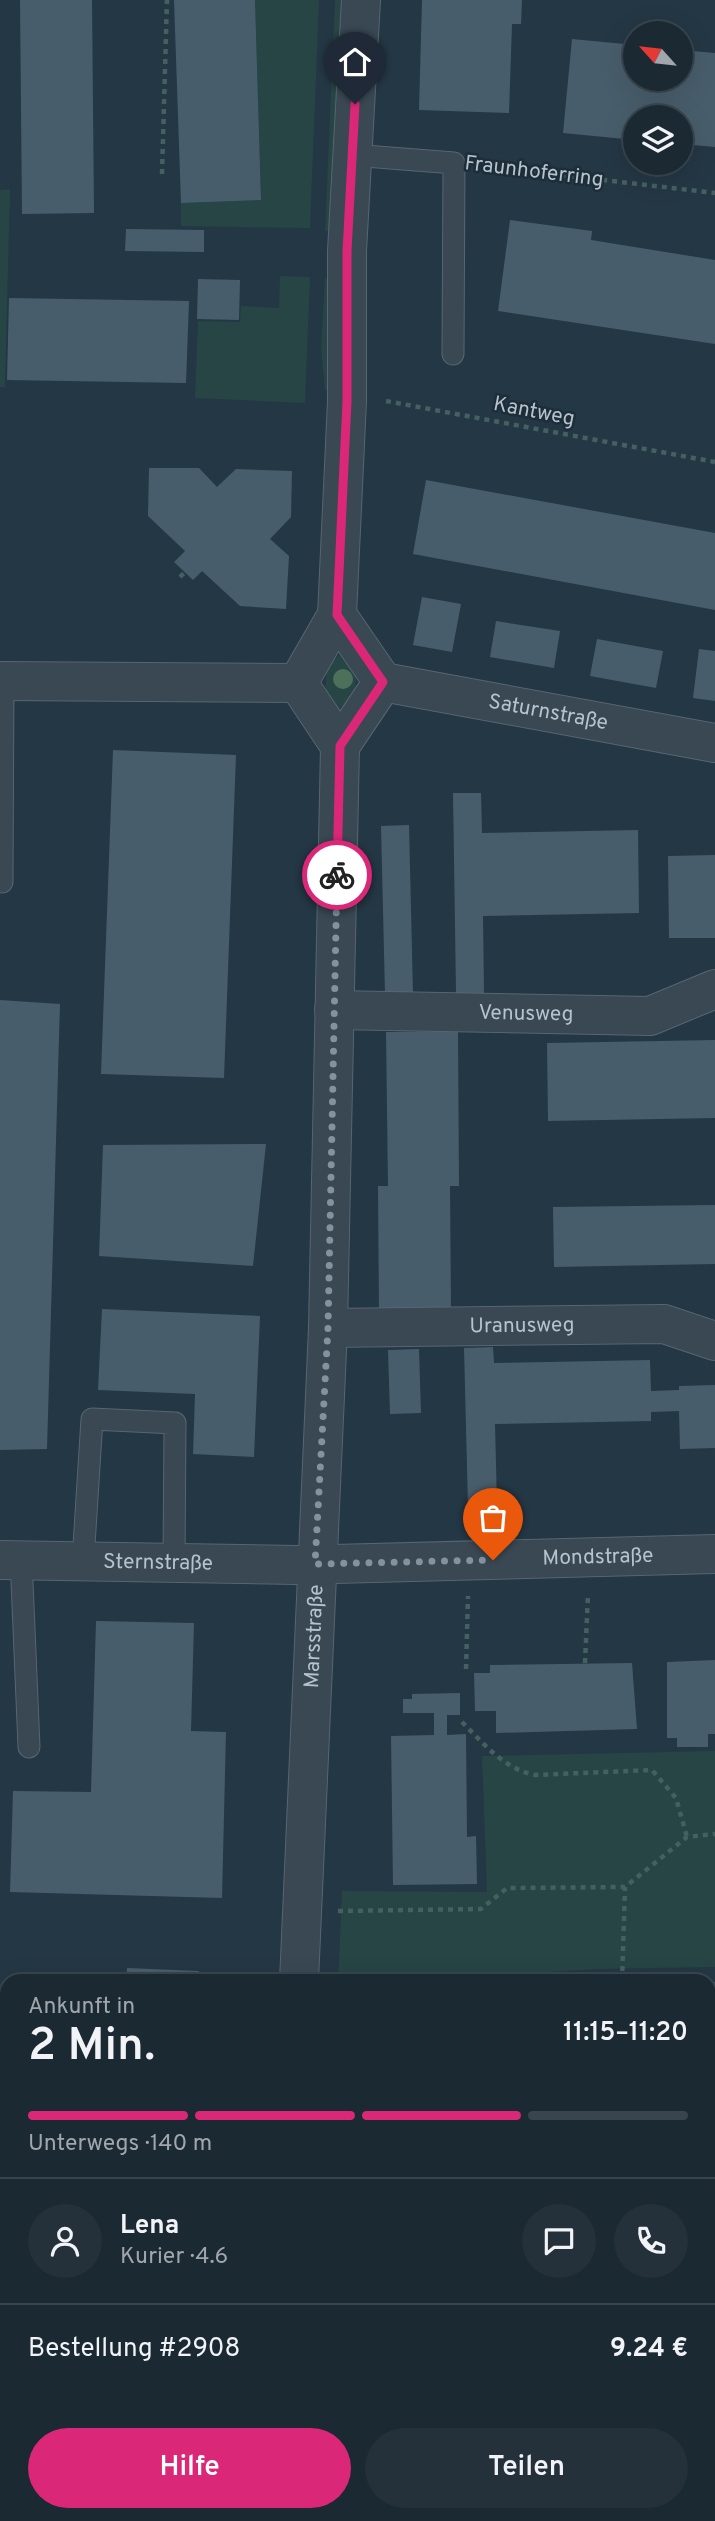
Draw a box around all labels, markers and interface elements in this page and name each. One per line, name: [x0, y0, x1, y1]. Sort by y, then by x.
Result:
north arrow: [623, 21, 693, 91]
map controls: [623, 21, 693, 175]
pin: [325, 32, 385, 104]
icon: home: [336, 43, 374, 81]
button: layers: [623, 105, 693, 175]
street label: Fraunhoferring: [463, 150, 605, 194]
street label: Kantweg: [491, 391, 577, 433]
street label: Saturnstraße: [486, 688, 610, 737]
courier: [302, 840, 372, 910]
icon: bike: [318, 856, 356, 894]
street label: Venusweg: [478, 999, 574, 1028]
street label: Uranusweg: [469, 1312, 575, 1340]
pin: [463, 1488, 523, 1560]
icon: bag: [474, 1499, 512, 1537]
street label: Mondstraße: [542, 1542, 654, 1572]
street label: Sternstraße: [103, 1548, 213, 1577]
street label: Marsstraße: [299, 1584, 330, 1689]
text: Ankunft in: [28, 1993, 135, 2022]
text: 11:15–11:20: [563, 2017, 688, 2050]
text: 2 Min.: [28, 2018, 155, 2077]
text: Unterwegs · 140 m: [28, 2130, 212, 2159]
button: person: [28, 2204, 102, 2278]
button: chat: [522, 2204, 596, 2278]
button: phone: [614, 2204, 688, 2278]
text: Lena: [120, 2210, 179, 2243]
text: Kurier · 4.6: [120, 2243, 228, 2272]
text: Bestellung #2908: [28, 2333, 240, 2366]
text: 9.24 €: [610, 2333, 688, 2366]
button: Hilfe: [28, 2428, 351, 2508]
button: Teilen: [365, 2428, 688, 2508]

